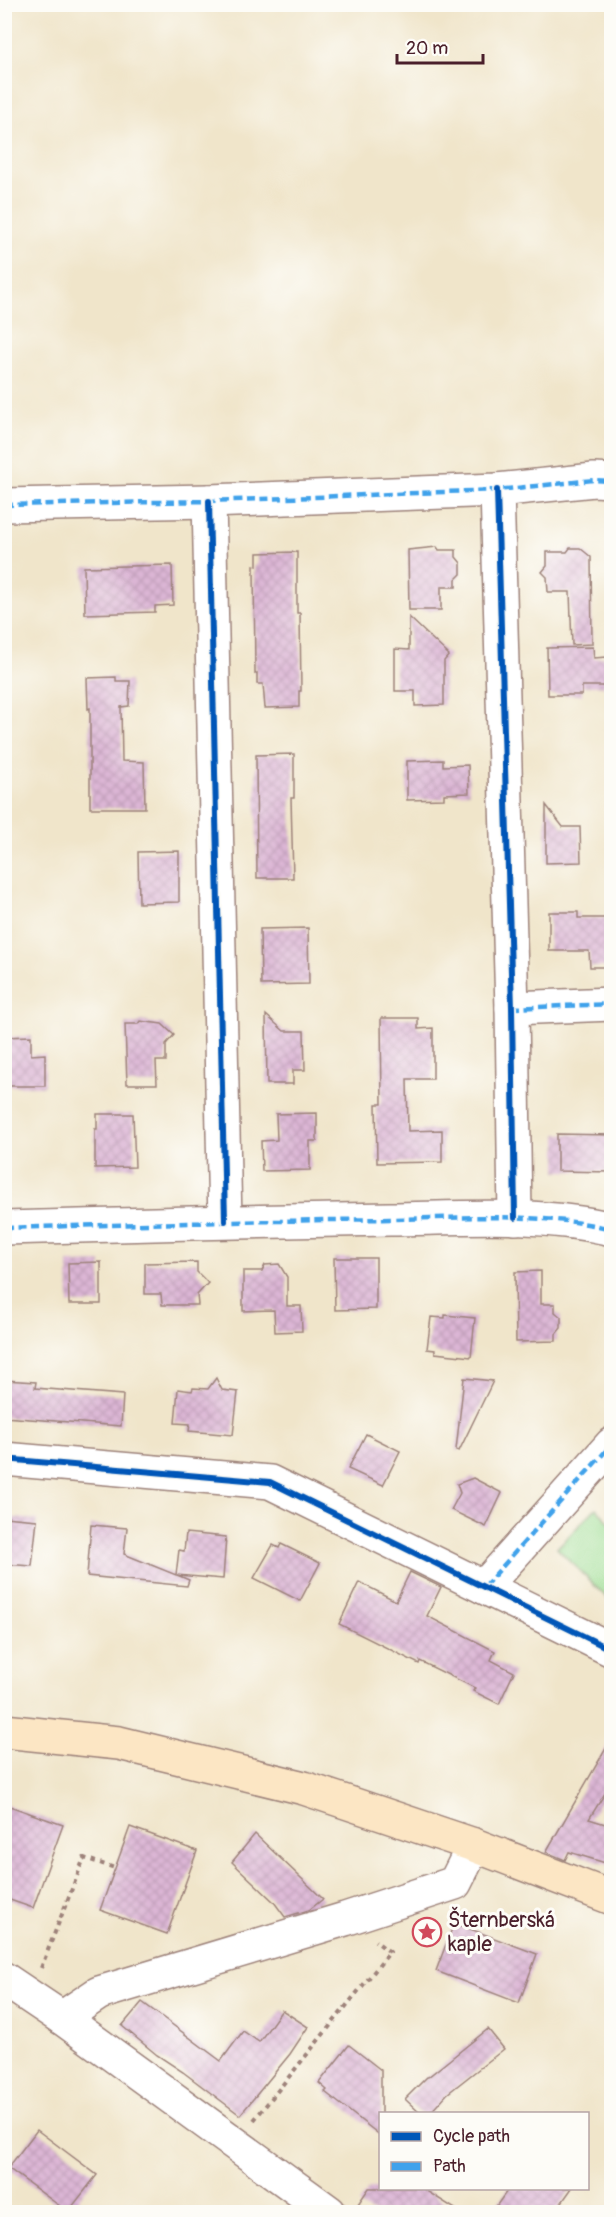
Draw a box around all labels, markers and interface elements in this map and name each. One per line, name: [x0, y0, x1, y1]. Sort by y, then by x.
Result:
scale bar: [397, 27, 482, 65]
text: 20 m: [406, 37, 448, 60]
place label: Šternberská kaple: [448, 1906, 555, 1958]
place icon: Šternberská kaple: [411, 1916, 443, 1948]
legend: [379, 2112, 589, 2190]
text: Cycle path: [433, 2125, 510, 2148]
text: Path: [433, 2155, 466, 2178]

